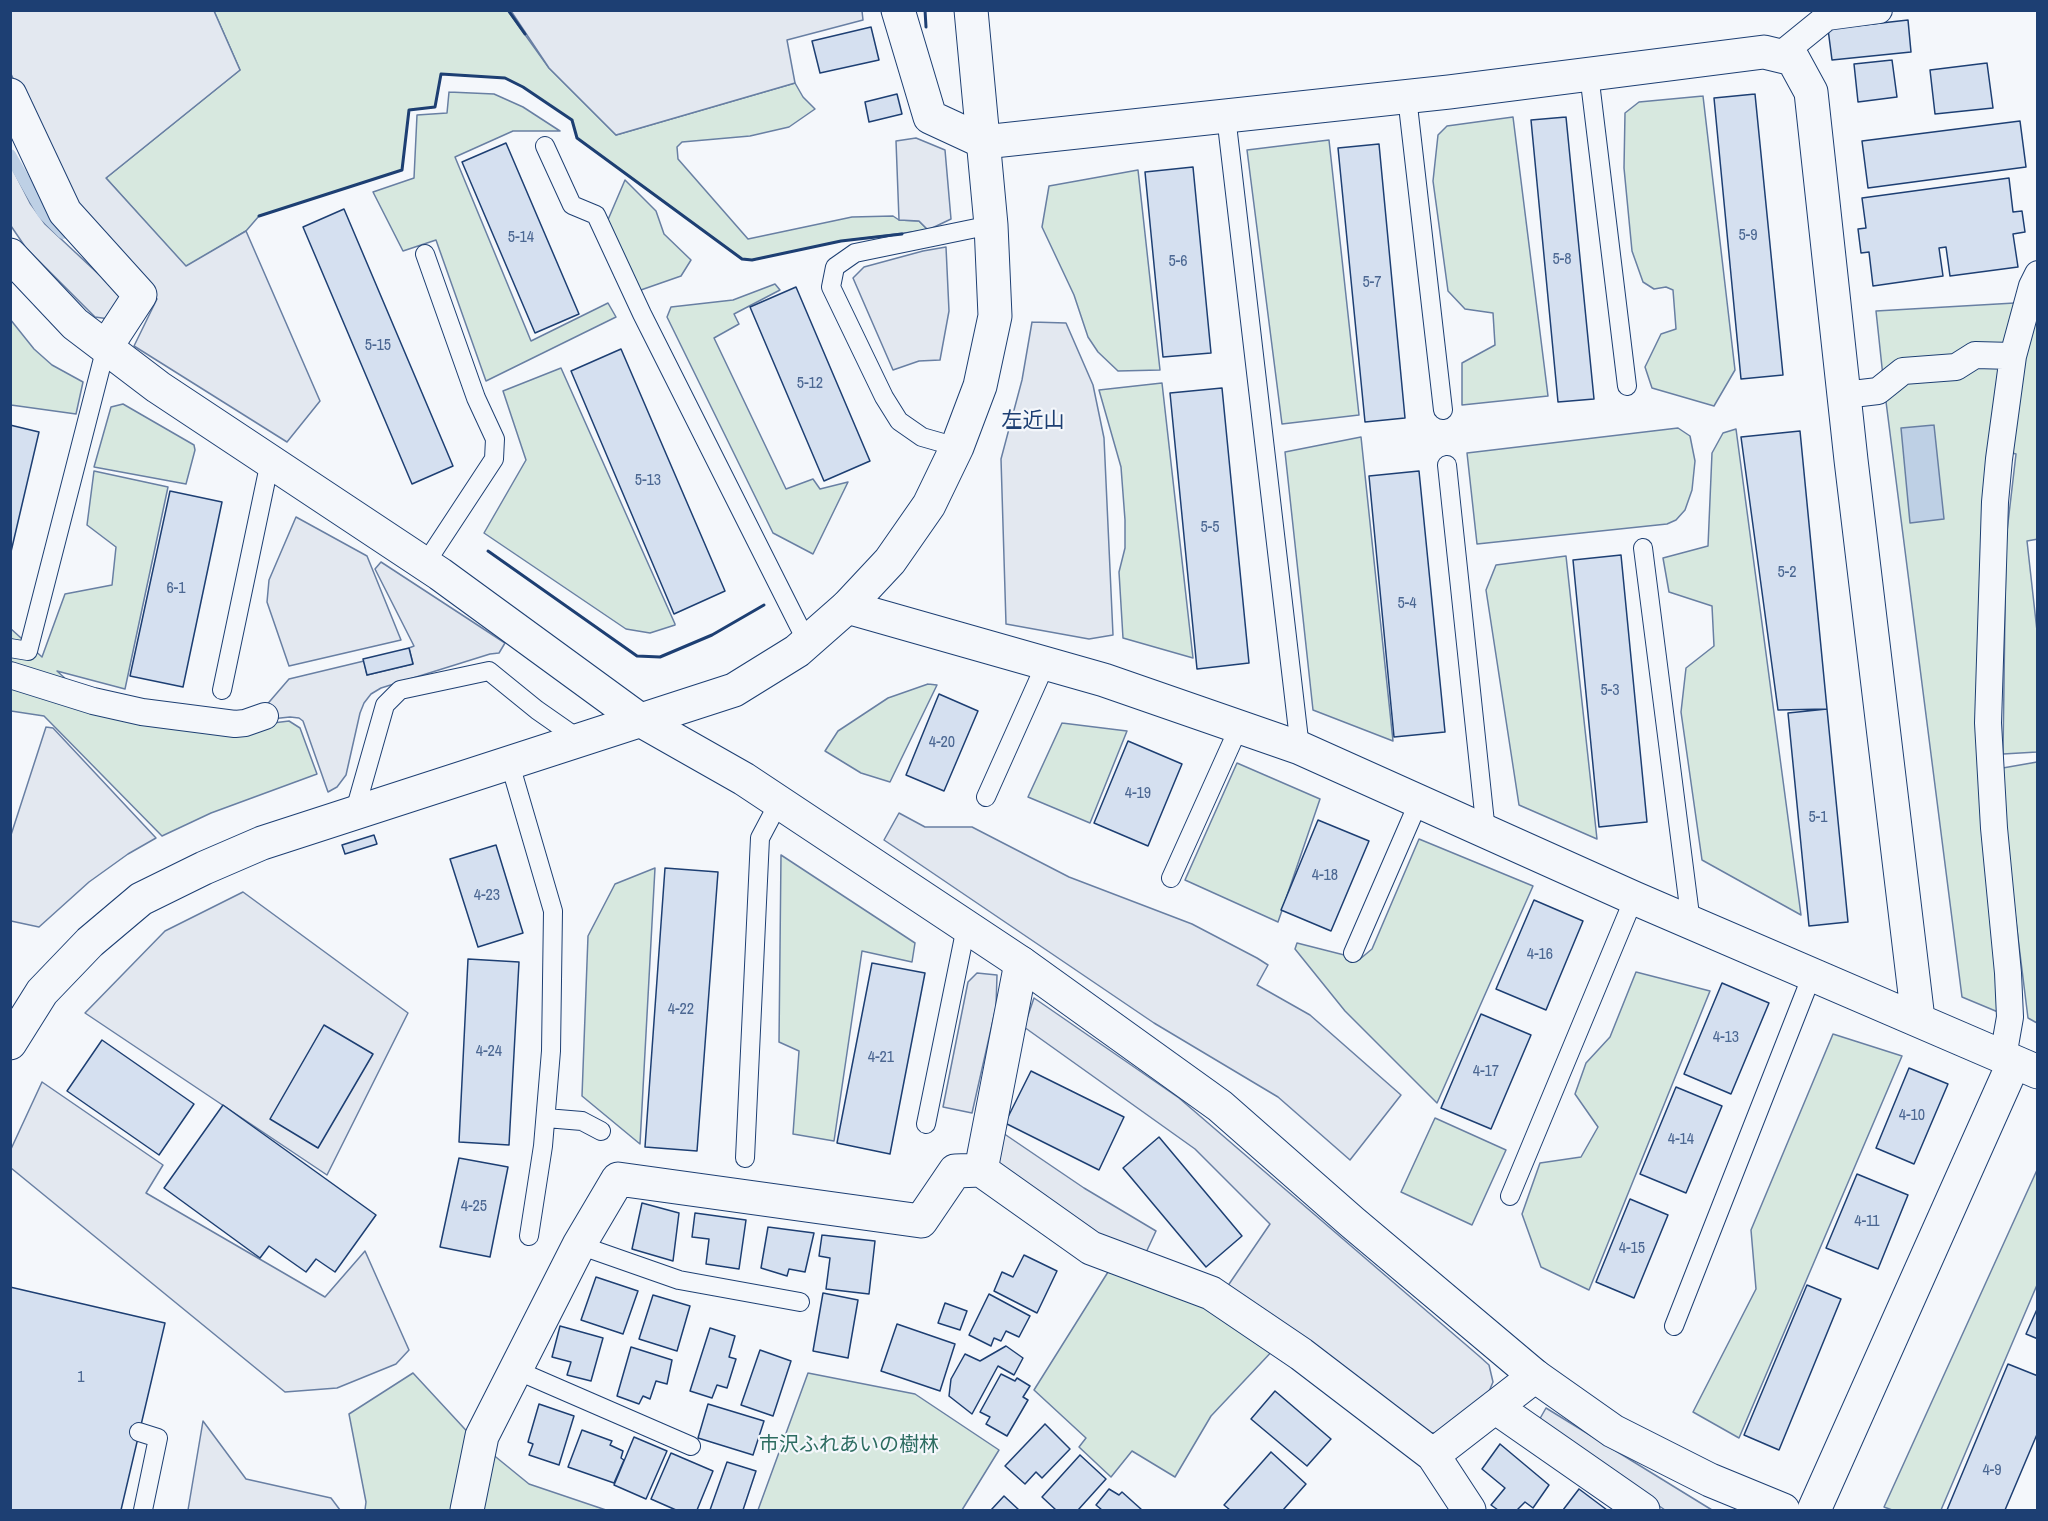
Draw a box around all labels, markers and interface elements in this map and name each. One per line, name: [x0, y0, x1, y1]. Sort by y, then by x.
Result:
house number: 5-9: [1739, 226, 1757, 246]
house number: 5-14: [508, 228, 534, 248]
house number: 5-8: [1553, 250, 1571, 270]
house number: 5-6: [1169, 252, 1187, 272]
house number: 5-7: [1363, 273, 1381, 293]
house number: 5-15: [365, 336, 391, 356]
house number: 5-12: [797, 374, 823, 394]
district label: 左近山: [1002, 408, 1064, 434]
house number: 5-13: [635, 471, 661, 491]
house number: 5-5: [1201, 518, 1219, 538]
house number: 5-2: [1778, 563, 1796, 583]
house number: 6-1: [167, 579, 185, 599]
house number: 5-4: [1398, 594, 1416, 614]
house number: 5-3: [1601, 681, 1619, 701]
house number: 4-20: [929, 733, 955, 753]
house number: 4-19: [1125, 784, 1151, 804]
house number: 5-1: [1809, 808, 1827, 828]
house number: 4-18: [1312, 866, 1338, 886]
house number: 4-23: [474, 886, 500, 906]
house number: 4-16: [1527, 945, 1553, 965]
house number: 4-22: [668, 1000, 694, 1020]
house number: 4-13: [1713, 1028, 1739, 1048]
house number: 4-24: [476, 1042, 502, 1062]
house number: 4-21: [868, 1048, 894, 1068]
house number: 4-17: [1473, 1062, 1499, 1082]
house number: 4-10: [1899, 1106, 1925, 1126]
house number: 4-14: [1668, 1130, 1694, 1150]
house number: 4-25: [461, 1197, 487, 1217]
house number: 4-11: [1854, 1212, 1880, 1232]
house number: 4-15: [1619, 1239, 1645, 1259]
house number: 1: [77, 1368, 85, 1388]
park label: 市沢ふれあいの樹林: [759, 1434, 939, 1458]
house number: 4-9: [1983, 1461, 2001, 1481]

